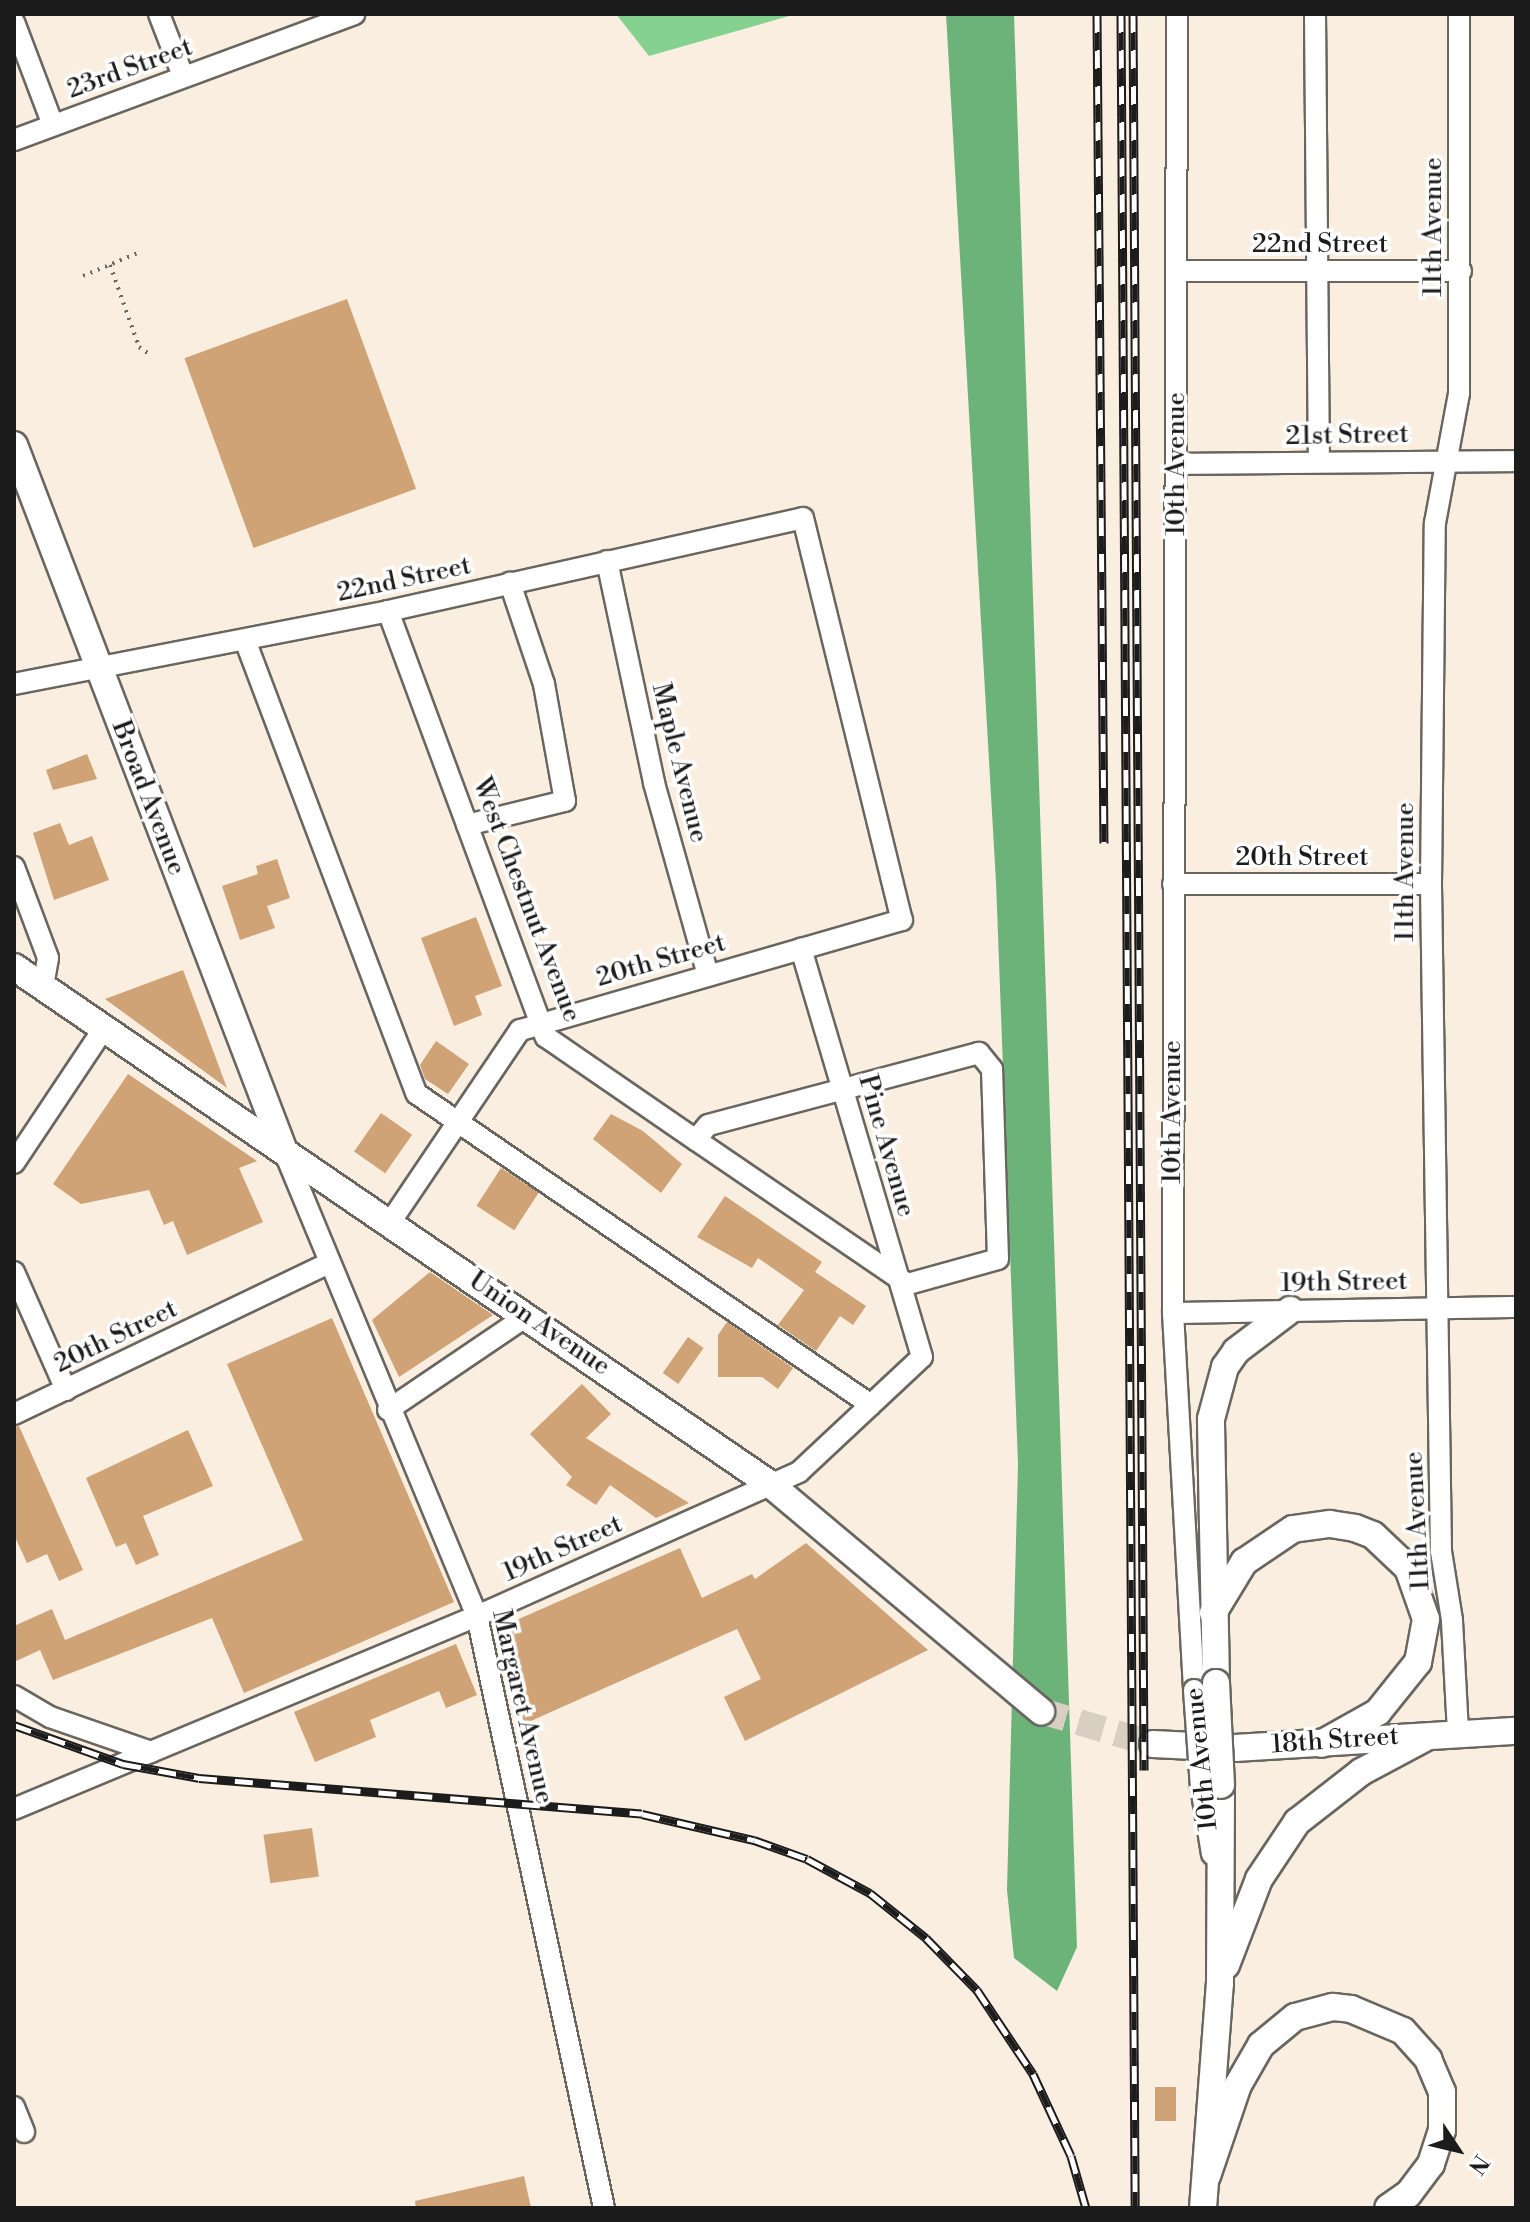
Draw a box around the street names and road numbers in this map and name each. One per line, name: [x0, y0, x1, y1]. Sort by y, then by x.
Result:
street label: 23rd Street: [63, 32, 197, 106]
street label: 11th Avenue: [1418, 157, 1450, 297]
street label: 22nd Street: [1252, 229, 1388, 261]
street label: 10th Avenue: [1161, 392, 1193, 536]
street label: 21st Street: [1285, 419, 1409, 453]
street label: 22nd Street: [334, 551, 474, 609]
street label: Maple Avenue: [644, 680, 714, 846]
street label: Broad Avenue: [104, 716, 192, 880]
street label: West Chestnut Avenue: [465, 773, 587, 1027]
street label: 11th Avenue: [1390, 802, 1422, 942]
street label: 20th Street: [1235, 842, 1369, 874]
street label: 20th Street: [593, 928, 729, 994]
street label: 10th Avenue: [1157, 1040, 1189, 1184]
street label: Pine Avenue: [851, 1072, 921, 1220]
street label: Union Avenue: [462, 1265, 616, 1383]
street label: 19th Street: [1280, 1266, 1408, 1300]
street label: 20th Street: [49, 1294, 183, 1380]
street label: 11th Avenue: [1399, 1451, 1437, 1591]
street label: 19th Street: [499, 1509, 627, 1589]
street label: Margaret Avenue: [485, 1607, 559, 1807]
street label: 10th Avenue: [1179, 1686, 1225, 1832]
street label: 18th Street: [1270, 1721, 1400, 1761]

